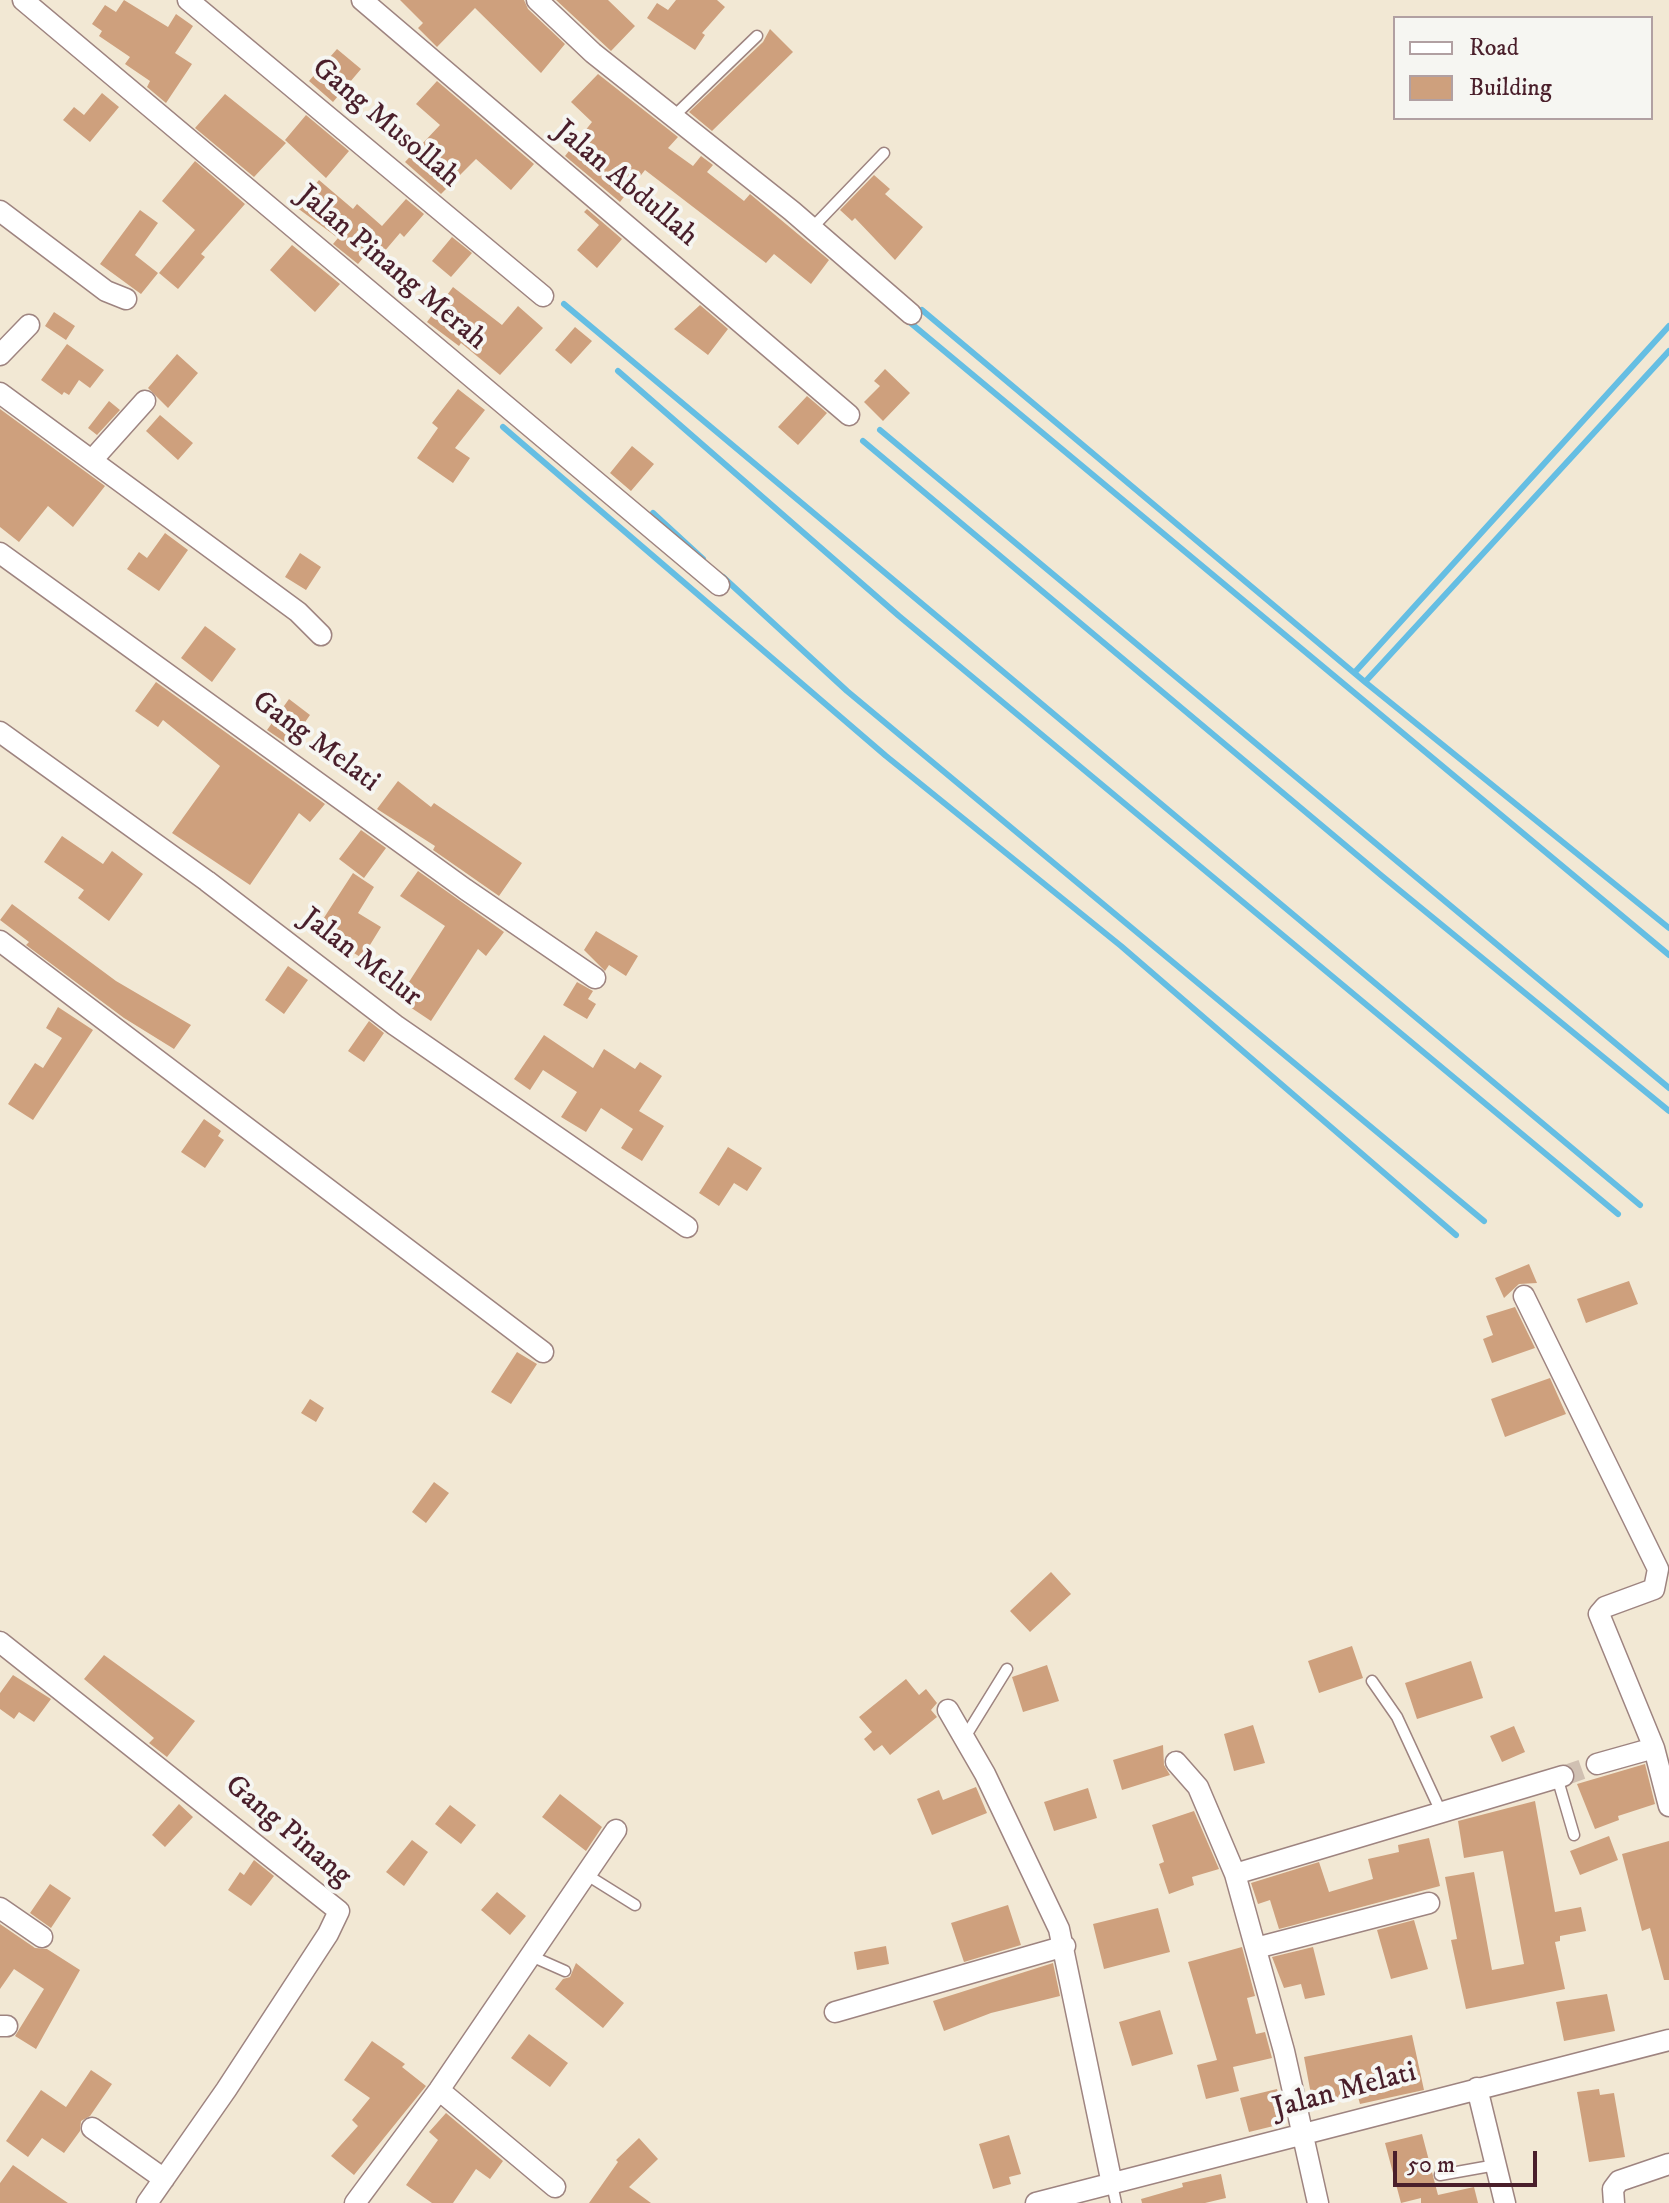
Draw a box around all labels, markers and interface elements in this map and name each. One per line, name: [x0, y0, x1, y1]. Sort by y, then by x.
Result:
legend: [1393, 16, 1653, 120]
text: Road: [1469, 33, 1519, 63]
street label: Gang Musollah: [303, 51, 467, 197]
text: Building: [1469, 73, 1552, 103]
street label: Jalan Abdullah: [546, 114, 704, 256]
street label: Jalan Pinang Merah: [289, 179, 493, 359]
street label: Gang Melati: [244, 685, 386, 801]
street label: Jalan Melur: [292, 902, 428, 1016]
street label: Gang Pinang: [216, 1769, 358, 1895]
street label: Jalan Melati: [1270, 2056, 1420, 2128]
scale bar: [1397, 2135, 1541, 2185]
text: 50 m: [1407, 2150, 1455, 2180]

